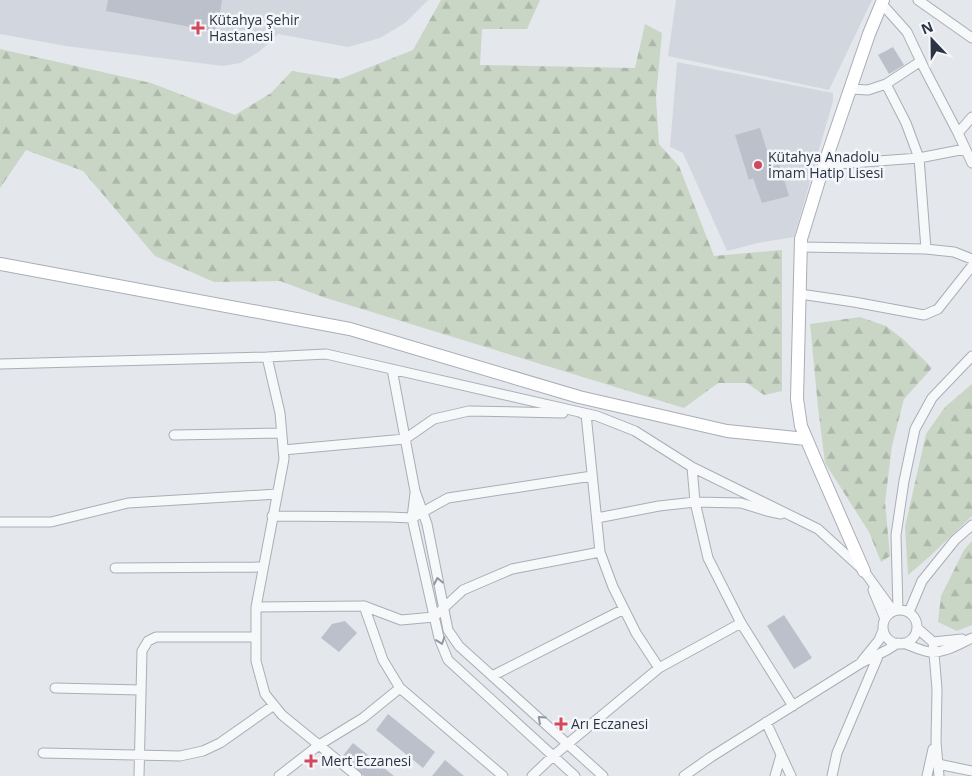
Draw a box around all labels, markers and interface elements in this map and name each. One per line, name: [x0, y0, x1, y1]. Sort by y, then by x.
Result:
place label: Kütahya Şehir Hastanesi: [209, 10, 300, 45]
north arrow: [907, 15, 957, 65]
text: N: [918, 17, 936, 38]
marker: Kütahya Şehir Hastanesi: [191, 21, 205, 35]
place label: Kütahya Anadolu İmam Hatip Lisesi: [768, 147, 884, 182]
marker: Kütahya Anadolu İmam Hatip Lisesi: [752, 159, 764, 171]
one-way arrow: [433, 576, 444, 585]
one-way arrow: [435, 636, 445, 645]
place label: Arı Eczanesi: [571, 714, 648, 733]
one-way arrow: [537, 716, 546, 725]
marker: Arı Eczanesi: [555, 718, 567, 730]
place label: Mert Eczanesi: [321, 751, 411, 770]
marker: Mert Eczanesi: [305, 755, 317, 767]

